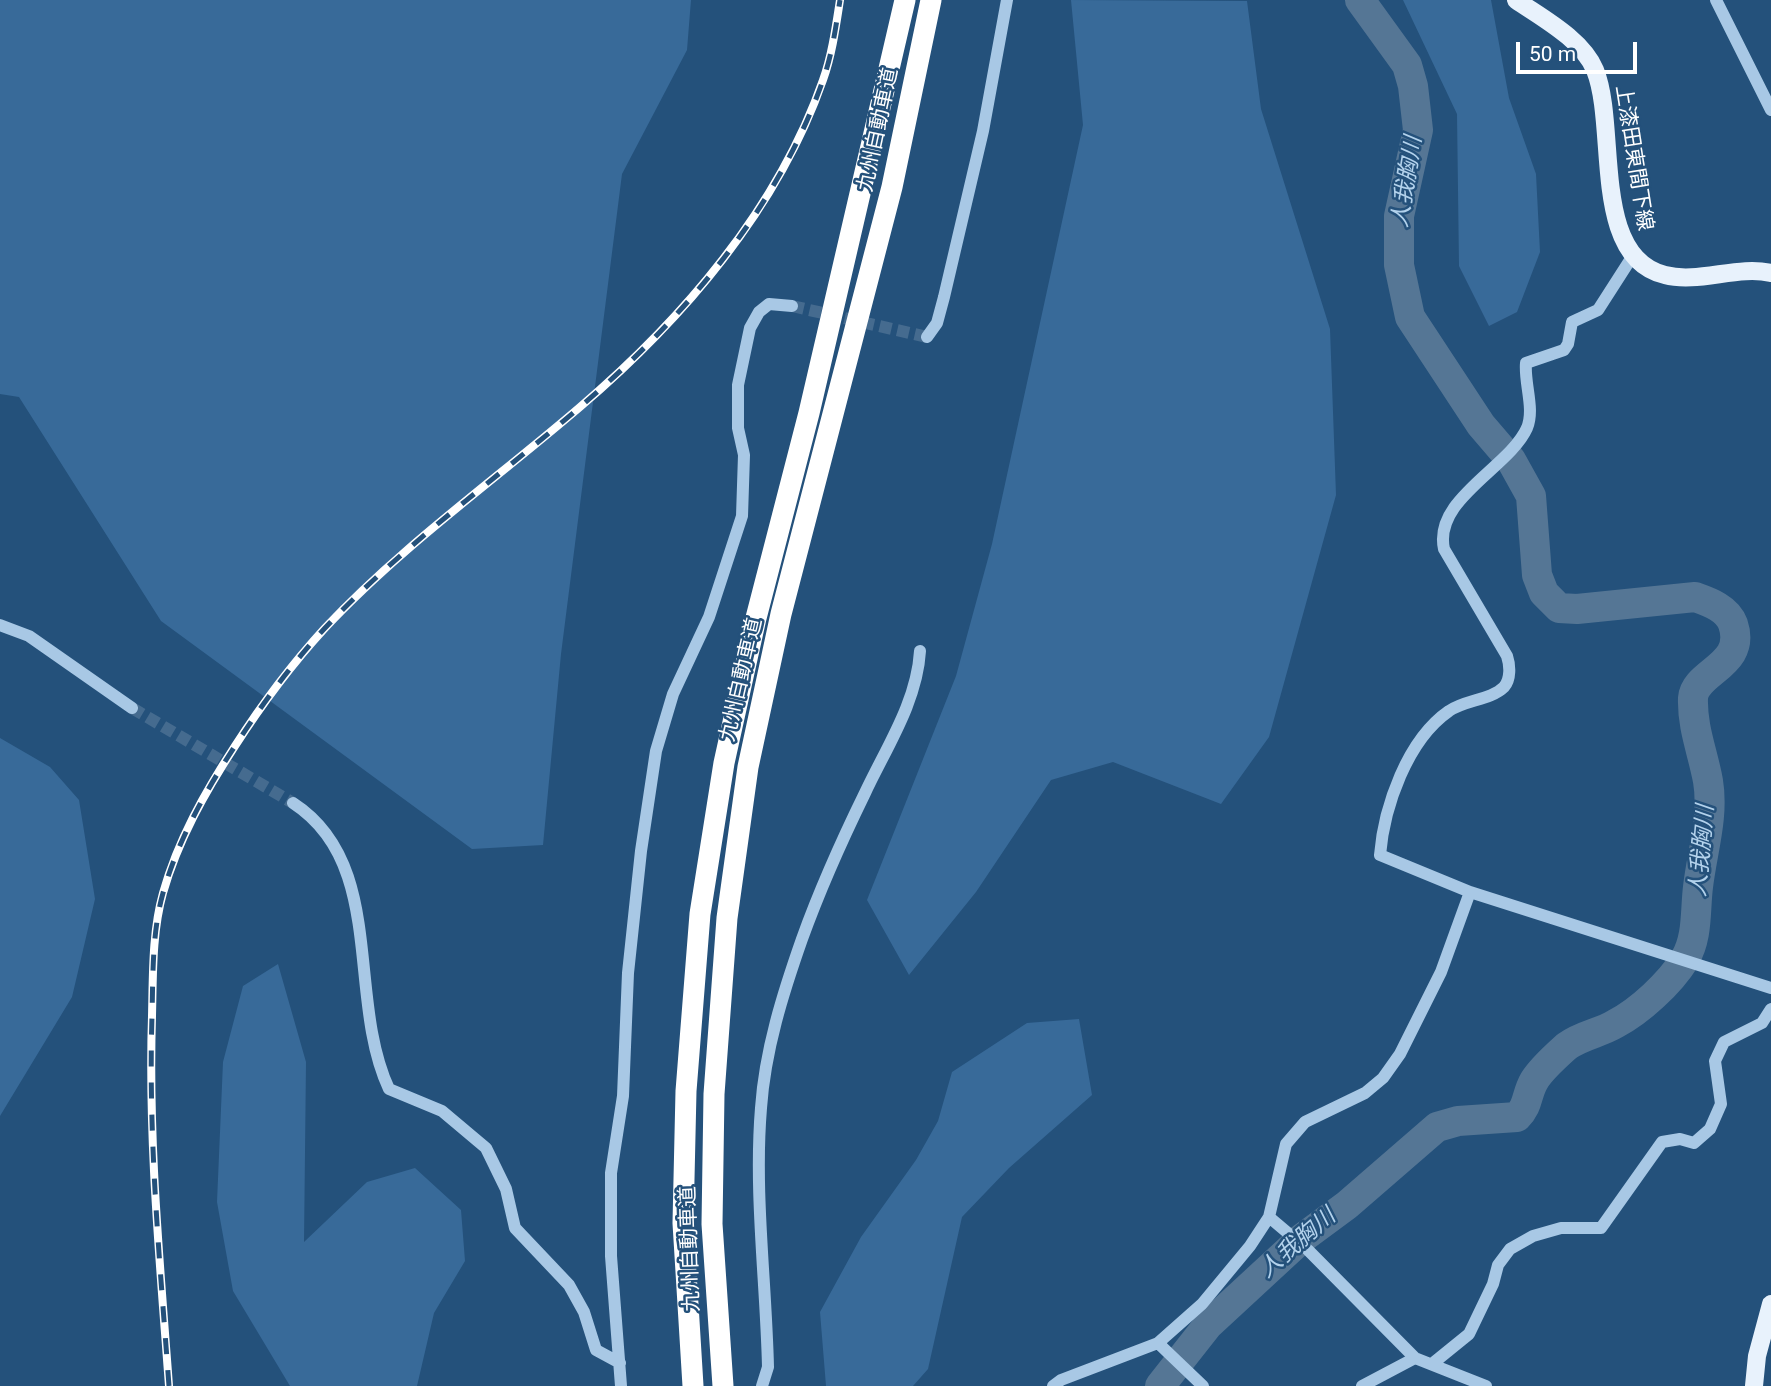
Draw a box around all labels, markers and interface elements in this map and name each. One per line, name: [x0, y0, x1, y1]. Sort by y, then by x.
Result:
scale bar: [1519, 28, 1640, 72]
text: 50 m: [1529, 42, 1576, 66]
street label: 九州自動車道: [854, 66, 904, 194]
street label: 上漆田東間下線: [1609, 83, 1657, 233]
water label: 人我胸川: [1387, 134, 1429, 230]
street label: 九州自動車道: [716, 616, 768, 744]
water label: 人我胸川: [1685, 804, 1721, 898]
street label: 九州自動車道: [676, 1186, 706, 1312]
water label: 人我胸川: [1254, 1203, 1342, 1285]

